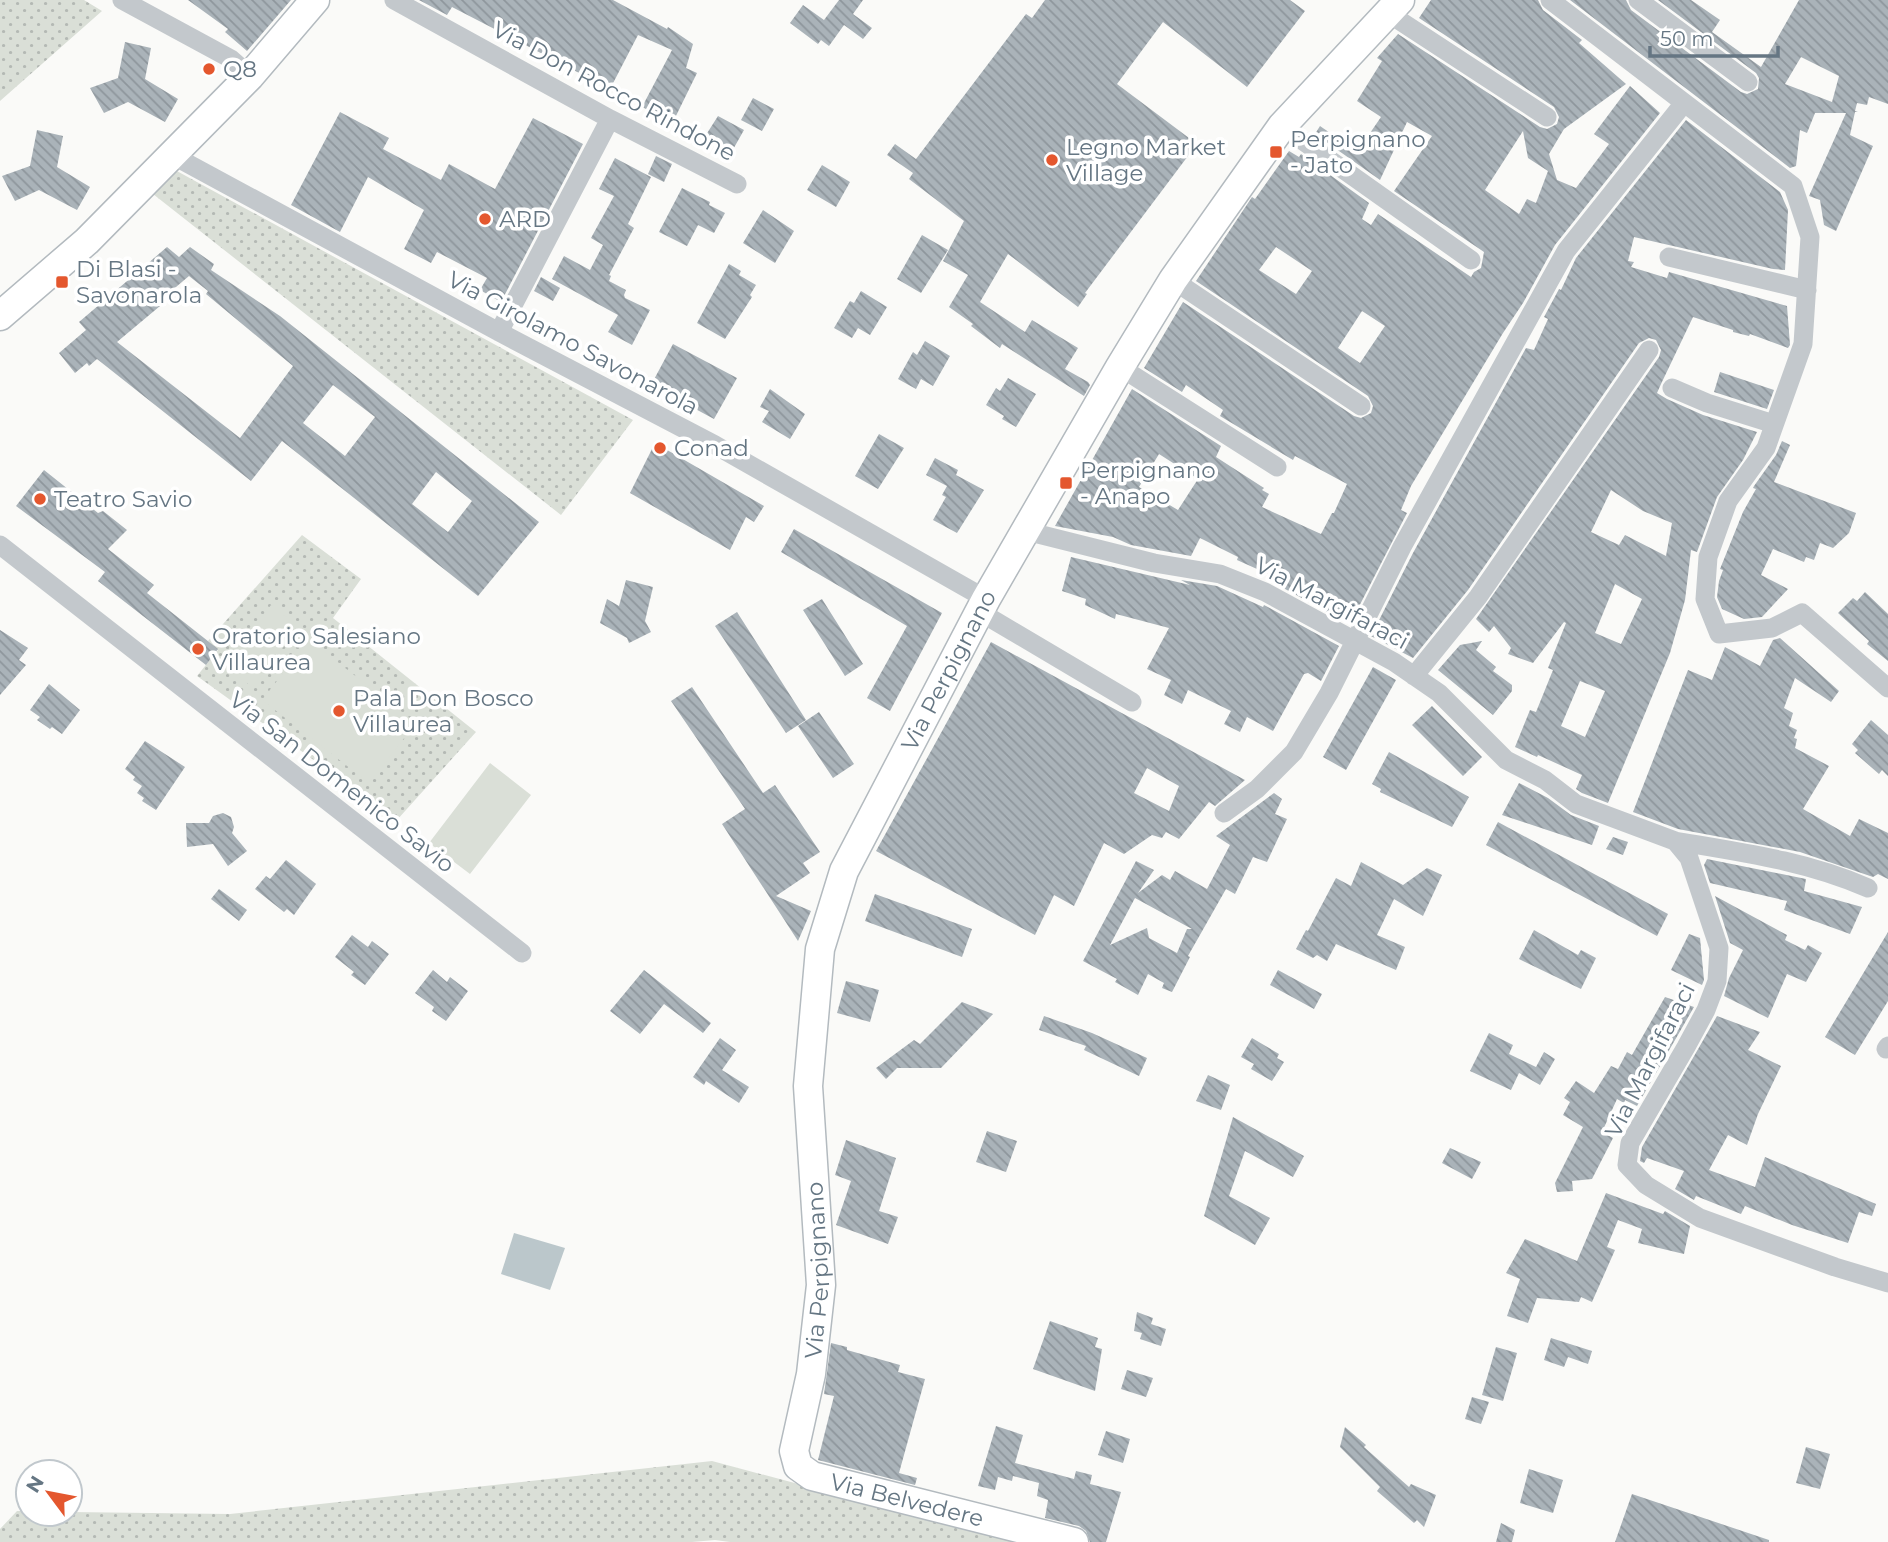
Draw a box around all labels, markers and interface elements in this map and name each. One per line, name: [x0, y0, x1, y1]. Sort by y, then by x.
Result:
scale bar: [1650, 14, 1778, 58]
street label: Via Don Rocco Rindone: [488, 15, 740, 167]
text: 50 m: [1660, 26, 1714, 51]
place label: Q8: [223, 55, 257, 83]
marker: Q8: [201, 61, 217, 77]
place label: Perpignano - Jato: [1290, 125, 1426, 179]
place label: Legno Market Village: [1066, 133, 1226, 187]
marker: Perpignano - Jato: [1268, 144, 1284, 160]
marker: Legno Market Village: [1044, 152, 1060, 168]
place label: ARD: [499, 205, 551, 233]
marker: ARD: [477, 211, 493, 227]
place label: Di Blasi - Savonarola: [76, 255, 202, 309]
street label: Via Girolamo Savonarola: [443, 265, 703, 421]
marker: Di Blasi - Savonarola: [54, 274, 70, 290]
place label: Conad: [674, 434, 749, 462]
marker: Conad: [652, 440, 668, 456]
place label: Perpignano - Anapo: [1080, 456, 1216, 510]
marker: Perpignano - Anapo: [1058, 475, 1074, 491]
place label: Teatro Savio: [54, 485, 192, 513]
marker: Teatro Savio: [32, 491, 48, 507]
street label: Via Margifaraci: [1250, 551, 1414, 655]
street label: Via Perpignano: [895, 585, 1002, 756]
place label: Oratorio Salesiano Villaurea: [212, 622, 421, 676]
marker: Oratorio Salesiano Villaurea: [190, 641, 206, 657]
place label: Pala Don Bosco Villaurea: [353, 684, 534, 738]
street label: Via San Domenico Savio: [224, 685, 460, 879]
marker: Pala Don Bosco Villaurea: [331, 703, 347, 719]
street label: Via Margifaraci: [1599, 978, 1701, 1142]
street label: Via Perpignano: [799, 1181, 835, 1360]
north arrow: [14, 1458, 84, 1528]
street label: Via Belvedere: [827, 1467, 987, 1533]
text: N: [21, 1472, 49, 1497]

